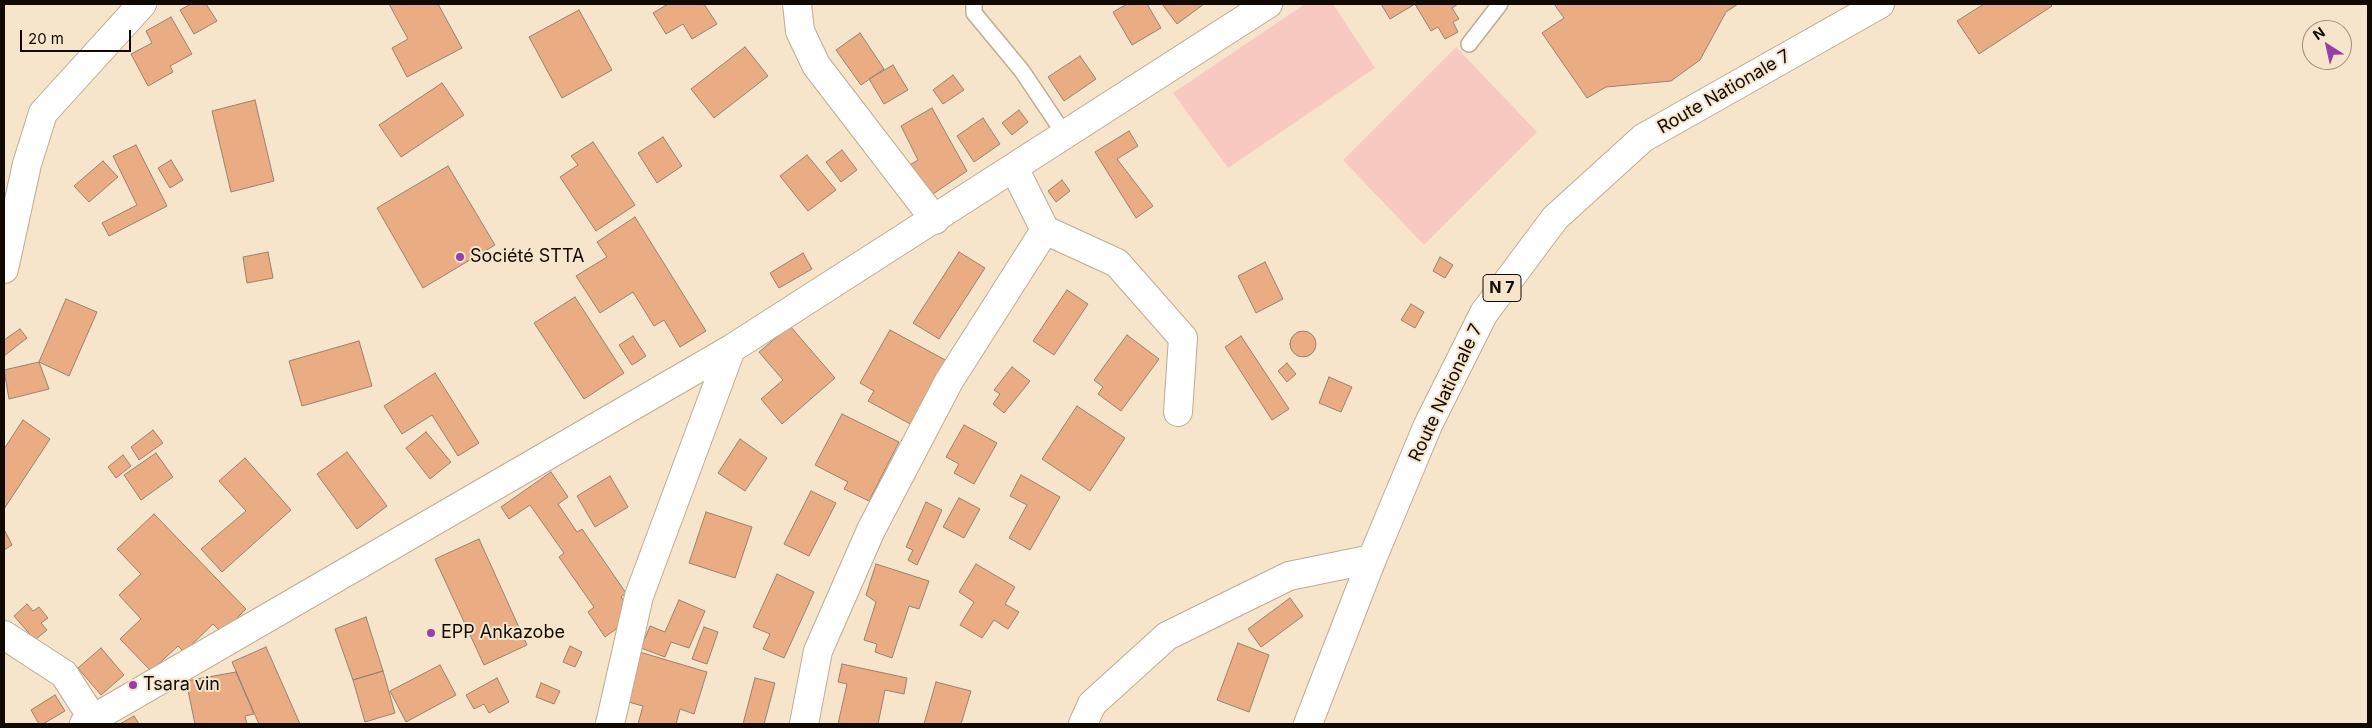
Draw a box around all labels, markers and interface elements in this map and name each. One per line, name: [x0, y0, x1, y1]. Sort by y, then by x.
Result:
scale bar: [22, 20, 134, 52]
north arrow: [2302, 20, 2352, 70]
text: N: [2309, 23, 2328, 43]
text: 20 m: [28, 29, 64, 48]
street label: Route Nationale 7: [1654, 45, 1794, 139]
place label: Société STTA: [470, 246, 584, 268]
marker: Société STTA: [454, 251, 466, 263]
road number: N 7: [1483, 274, 1521, 302]
street label: Route Nationale 7: [1405, 321, 1487, 465]
place label: EPP Ankazobe: [441, 622, 565, 644]
marker: EPP Ankazobe: [425, 627, 437, 639]
place label: Tsara vin: [143, 674, 220, 696]
marker: Tsara vin: [127, 679, 139, 691]

